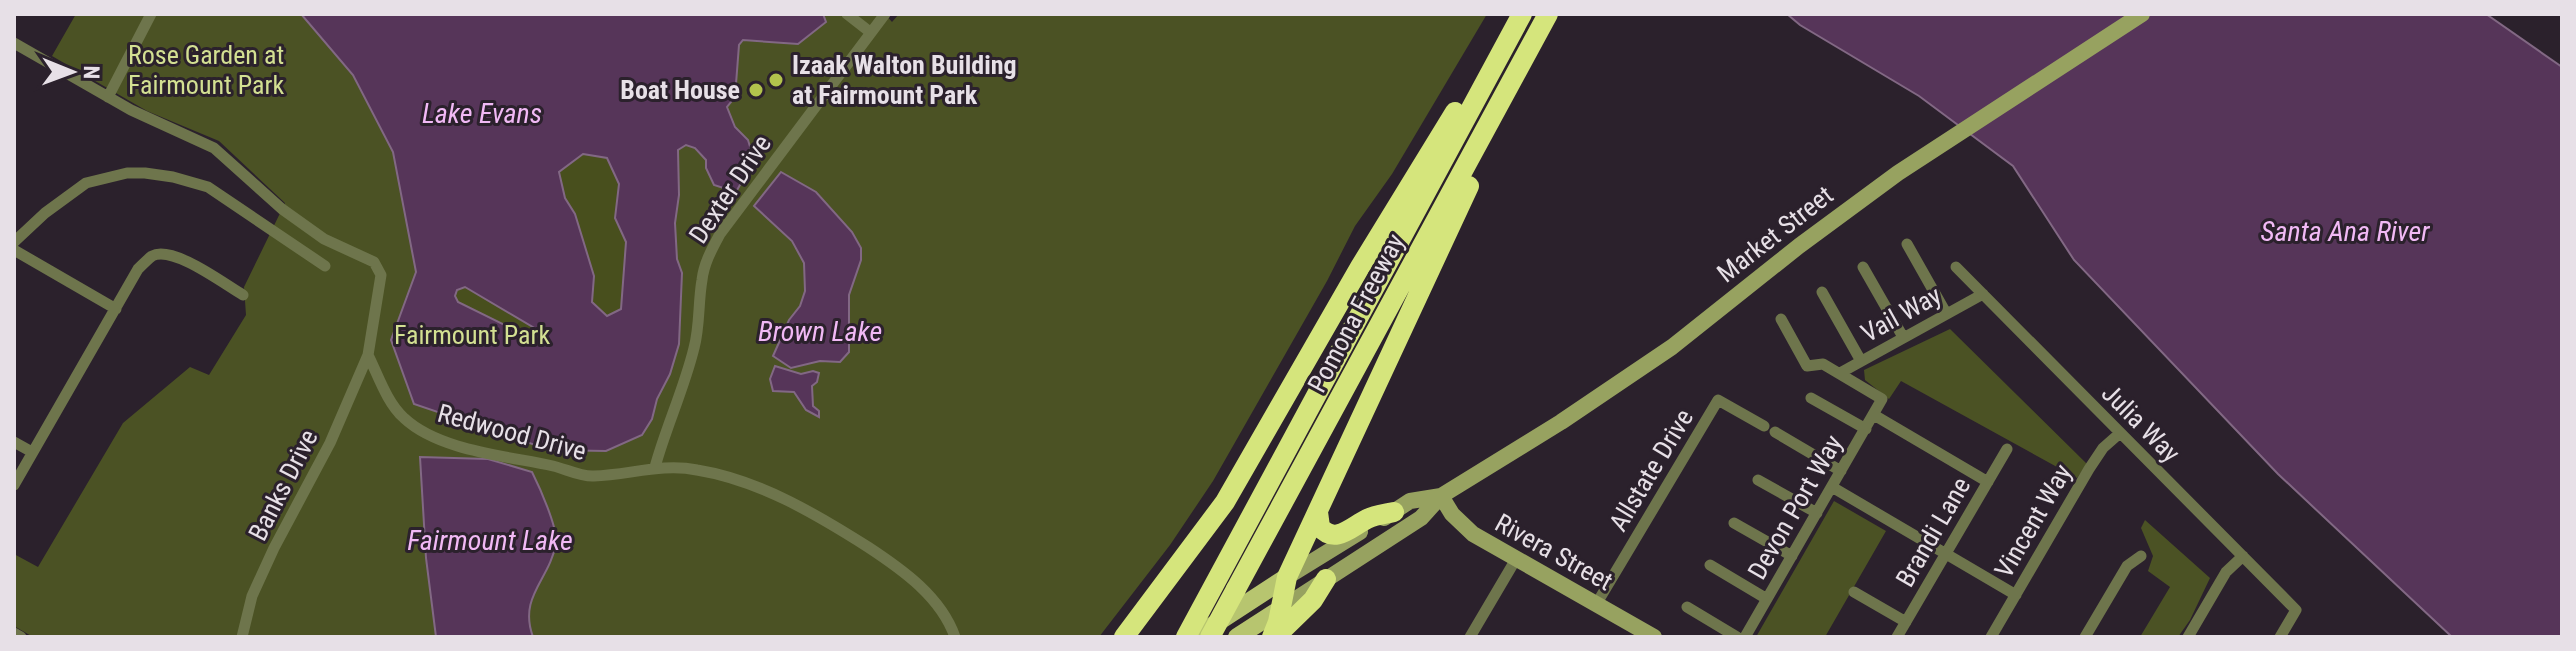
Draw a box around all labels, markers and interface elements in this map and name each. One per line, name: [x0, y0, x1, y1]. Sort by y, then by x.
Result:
north arrow: [32, 32, 112, 112]
park label: Rose Garden at Fairmount Park: [128, 40, 284, 100]
place label: Izaak Walton Building at Fairmount Park: [792, 50, 1017, 110]
text: N: [79, 65, 104, 79]
marker: Izaak Walton Building at Fairmount Park: [767, 71, 785, 89]
place label: Boat House: [620, 75, 740, 105]
marker: Boat House: [747, 81, 765, 99]
water label: Lake Evans: [422, 97, 542, 130]
street label: Dexter Drive: [683, 129, 777, 249]
street label: Market Street: [1711, 180, 1839, 288]
water label: Santa Ana River: [2261, 215, 2430, 248]
street label: Pomona Freeway: [1302, 228, 1410, 397]
street label: Vail Way: [1856, 280, 1946, 348]
water label: Brown Lake: [758, 315, 882, 348]
park label: Fairmount Park: [394, 320, 550, 350]
street label: Julia Way: [2096, 378, 2186, 468]
street label: Redwood Drive: [434, 398, 590, 466]
street label: Allstate Drive: [1603, 404, 1699, 536]
street label: Banks Drive: [242, 424, 324, 546]
street label: Devon Port Way: [1742, 429, 1848, 584]
street label: Vincent Way: [1988, 459, 2078, 583]
street label: Brandi Lane: [1890, 472, 1976, 592]
street label: Rivera Street: [1490, 507, 1618, 597]
water label: Fairmount Lake: [407, 524, 573, 557]

